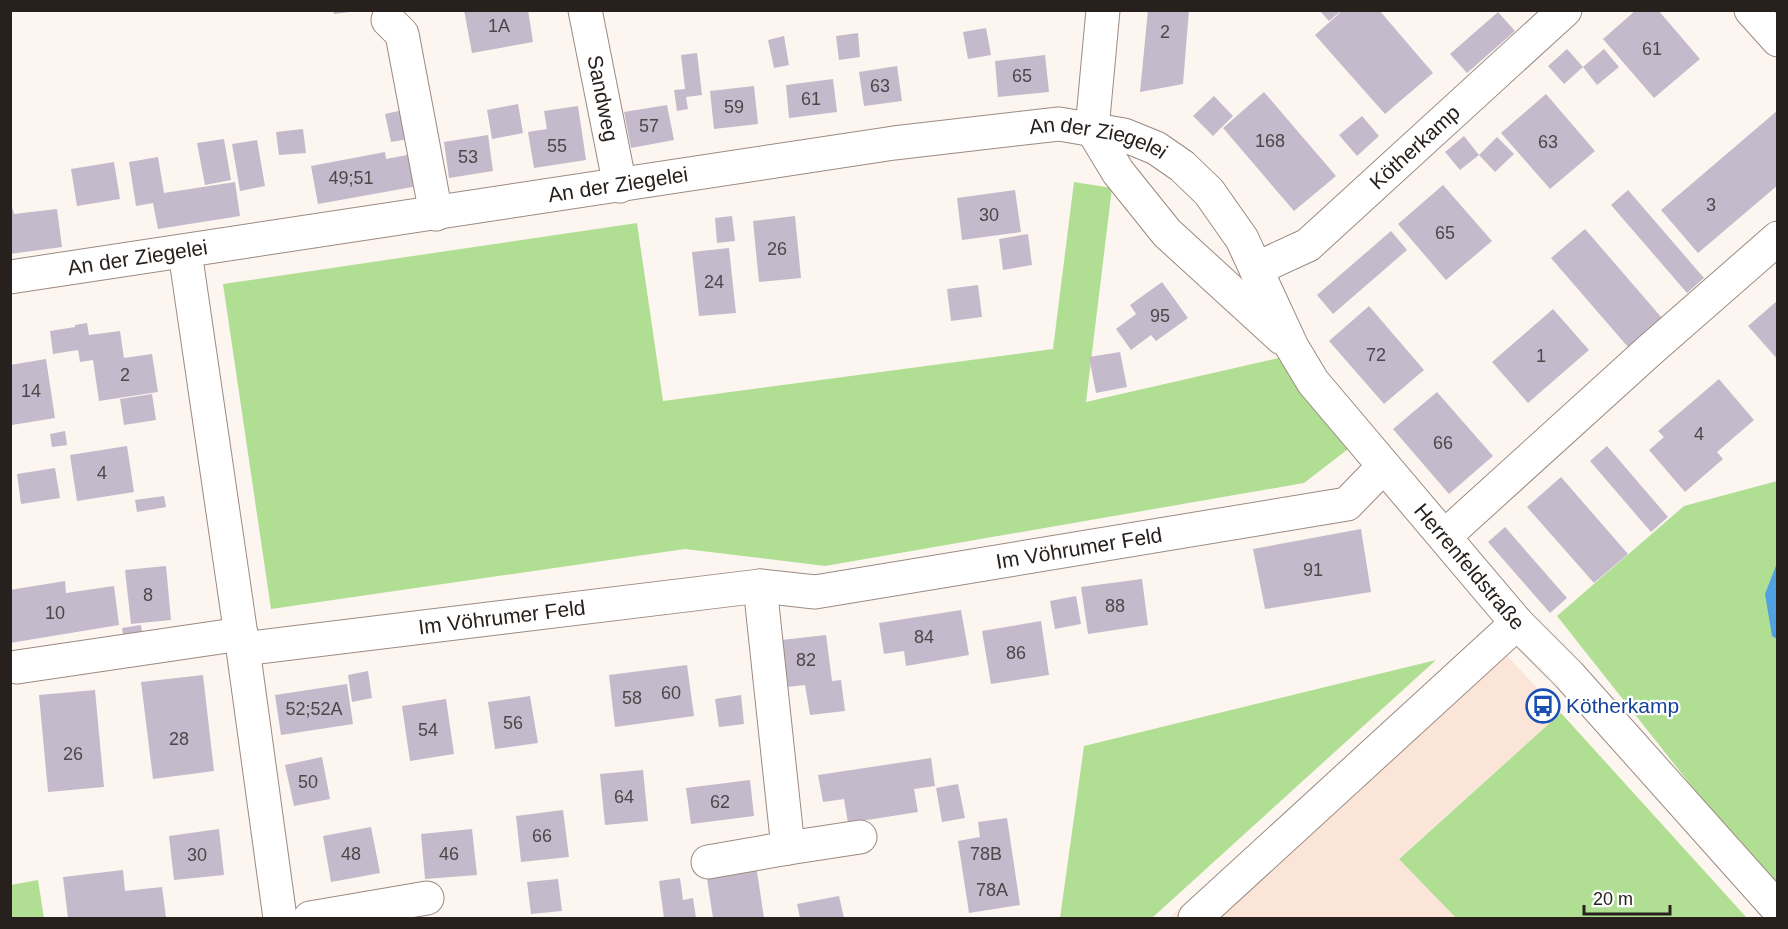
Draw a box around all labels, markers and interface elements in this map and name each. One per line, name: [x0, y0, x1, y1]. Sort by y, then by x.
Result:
house number: 1A: [488, 16, 510, 36]
house number: 2: [1160, 22, 1170, 42]
house number: 61: [1642, 39, 1662, 59]
street label: Sandweg: [583, 53, 623, 143]
house number: 65: [1012, 66, 1032, 86]
house number: 63: [870, 76, 890, 96]
house number: 61: [801, 89, 821, 109]
house number: 59: [724, 97, 744, 117]
street label: Kötherkamp: [1365, 100, 1464, 194]
street label: An der Ziegelei: [1028, 112, 1172, 163]
house number: 57: [639, 116, 659, 136]
house number: 168: [1255, 131, 1285, 151]
house number: 63: [1538, 132, 1558, 152]
house number: 55: [547, 136, 567, 156]
house number: 53: [458, 147, 478, 167]
street label: An der Ziegelei: [546, 162, 690, 206]
house number: 49;51: [328, 168, 374, 188]
house number: 3: [1706, 195, 1716, 215]
house number: 30: [979, 205, 999, 225]
house number: 65: [1435, 223, 1455, 243]
street label: An der Ziegelei: [66, 235, 209, 279]
house number: 26: [767, 239, 787, 259]
house number: 24: [704, 272, 724, 292]
house number: 95: [1150, 306, 1170, 326]
house number: 72: [1366, 345, 1386, 365]
house number: 1: [1536, 346, 1546, 366]
house number: 2: [120, 365, 130, 385]
house number: 14: [21, 381, 41, 401]
house number: 4: [1694, 424, 1704, 444]
house number: 66: [1433, 433, 1453, 453]
house number: 4: [97, 463, 107, 483]
street label: Herrenfeldstraße: [1410, 499, 1529, 634]
street label: Im Vöhrumer Feld: [994, 523, 1164, 573]
house number: 91: [1303, 560, 1323, 580]
house number: 8: [143, 585, 153, 605]
street label: Im Vöhrumer Feld: [417, 595, 587, 639]
house number: 88: [1105, 596, 1125, 616]
house number: 10: [45, 603, 65, 623]
house number: 84: [914, 627, 934, 647]
house number: 86: [1006, 643, 1026, 663]
house number: 82: [796, 650, 816, 670]
house number: 60: [661, 683, 681, 703]
house number: 58: [622, 688, 642, 708]
bus stop icon: Kötherkamp: [1525, 688, 1561, 724]
place label: Kötherkamp: [1566, 694, 1679, 717]
house number: 52;52A: [285, 699, 343, 719]
house number: 56: [503, 713, 523, 733]
house number: 54: [418, 720, 438, 740]
house number: 28: [169, 729, 189, 749]
house number: 26: [63, 744, 83, 764]
house number: 50: [298, 772, 318, 792]
house number: 64: [614, 787, 634, 807]
house number: 62: [710, 792, 730, 812]
house number: 66: [532, 826, 552, 846]
house number: 48: [341, 844, 361, 864]
house number: 46: [439, 844, 459, 864]
house number: 78B: [970, 844, 1002, 864]
house number: 30: [187, 845, 207, 865]
scale bar: [1584, 878, 1670, 916]
house number: 78A: [976, 880, 1008, 900]
text: 20 m: [1593, 889, 1633, 909]

